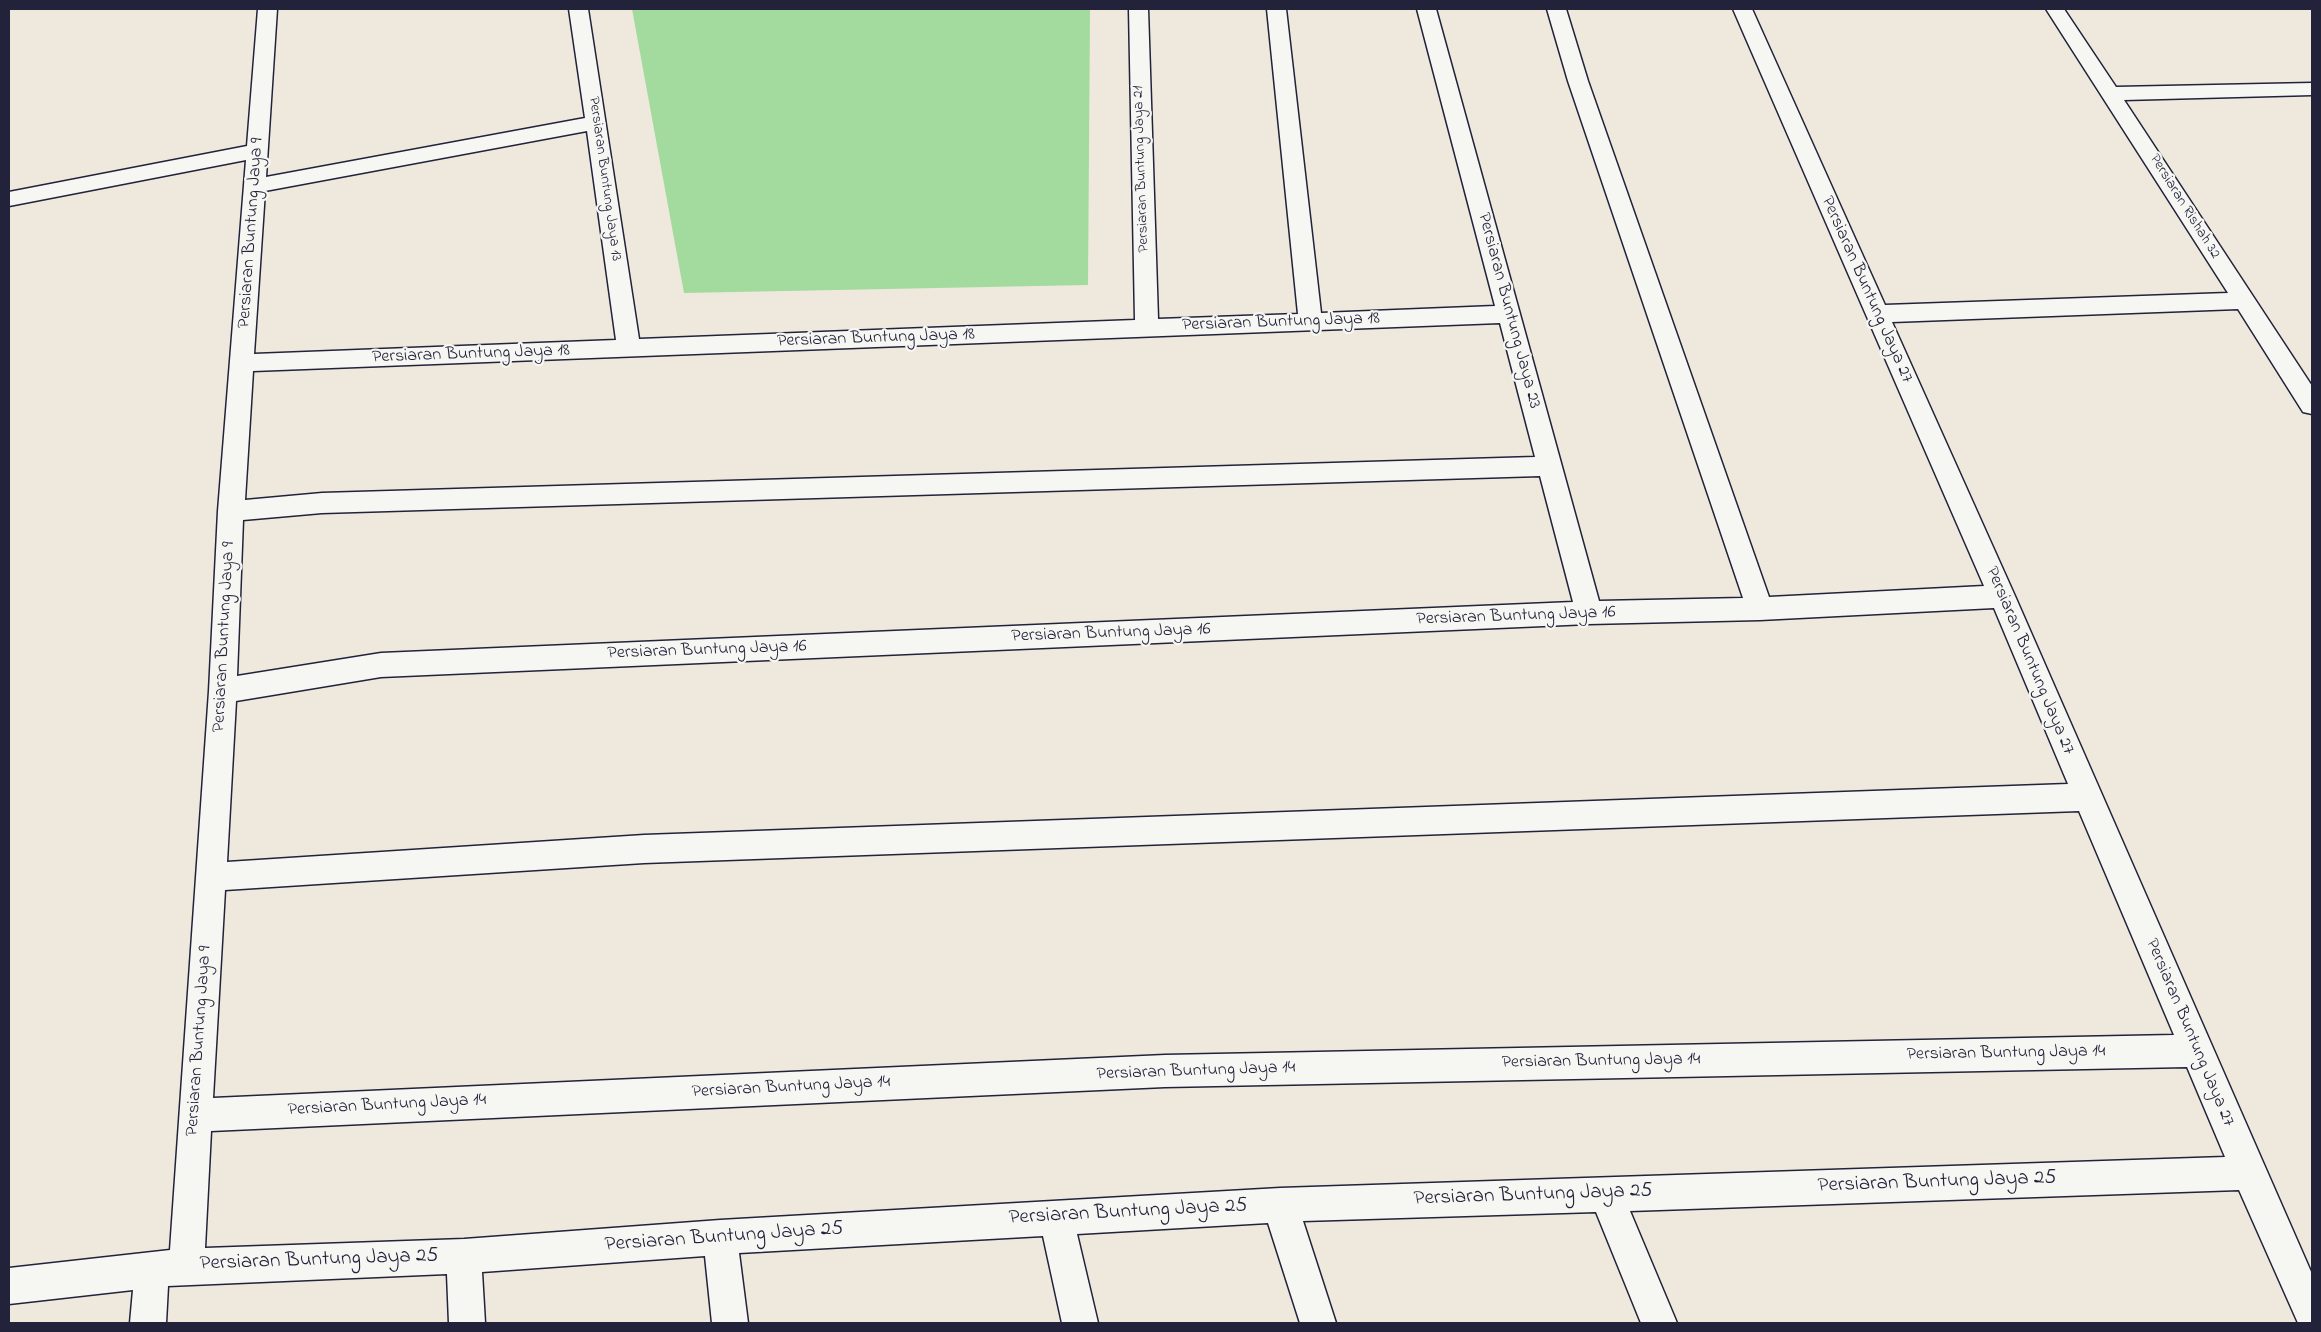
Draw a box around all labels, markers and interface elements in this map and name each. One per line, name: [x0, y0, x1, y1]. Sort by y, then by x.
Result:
street label: Persiaran Buntung Jaya 21: [1130, 85, 1154, 253]
street label: Persiaran Buntung Jaya 13: [584, 96, 624, 262]
street label: Persiaran Buntung Jaya 9: [235, 137, 269, 329]
street label: Persiaran Rishah 32: [2145, 151, 2223, 263]
street label: Persiaran Buntung Jaya 27: [1815, 193, 1917, 387]
street label: Persiaran Buntung Jaya 23: [1471, 211, 1545, 411]
street label: Persiaran Buntung Jaya 18: [1182, 309, 1380, 337]
street label: Persiaran Buntung Jaya 18: [777, 325, 975, 353]
street label: Persiaran Buntung Jaya 18: [372, 341, 570, 369]
street label: Persiaran Buntung Jaya 9: [209, 541, 241, 733]
street label: Persiaran Buntung Jaya 27: [1980, 564, 2078, 758]
street label: Persiaran Buntung Jaya 16: [1416, 603, 1616, 631]
street label: Persiaran Buntung Jaya 16: [1011, 620, 1211, 648]
street label: Persiaran Buntung Jaya 16: [607, 637, 807, 665]
street label: Persiaran Buntung Jaya 27: [2140, 936, 2238, 1130]
street label: Persiaran Buntung Jaya 9: [183, 945, 217, 1137]
street label: Persiaran Buntung Jaya 14: [1907, 1041, 2105, 1067]
street label: Persiaran Buntung Jaya 14: [1502, 1049, 1700, 1075]
street label: Persiaran Buntung Jaya 14: [1096, 1058, 1296, 1086]
street label: Persiaran Buntung Jaya 14: [691, 1072, 891, 1104]
street label: Persiaran Buntung Jaya 14: [287, 1090, 487, 1122]
street label: Persiaran Buntung Jaya 25: [1817, 1166, 2057, 1200]
street label: Persiaran Buntung Jaya 25: [1413, 1179, 1653, 1213]
street label: Persiaran Buntung Jaya 25: [1008, 1194, 1248, 1232]
street label: Persiaran Buntung Jaya 25: [604, 1217, 844, 1259]
street label: Persiaran Buntung Jaya 25: [199, 1244, 439, 1278]

